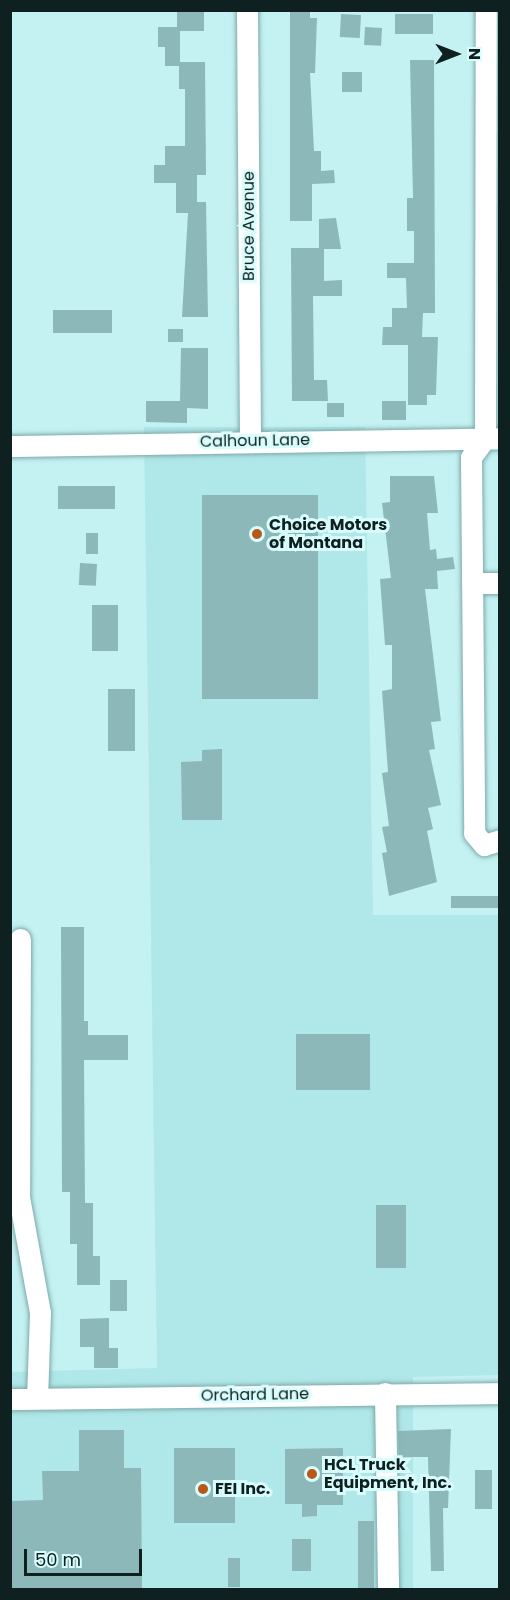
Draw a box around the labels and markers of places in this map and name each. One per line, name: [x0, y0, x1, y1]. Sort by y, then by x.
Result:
place label: Choice Motors of Montana: [269, 515, 387, 553]
marker: Choice Motors of Montana: [250, 527, 264, 541]
place label: HCL Truck Equipment, Inc.: [324, 1455, 452, 1493]
marker: HCL Truck Equipment, Inc.: [305, 1467, 319, 1481]
place label: FEI Inc.: [215, 1479, 270, 1499]
marker: FEI Inc.: [196, 1482, 210, 1496]

